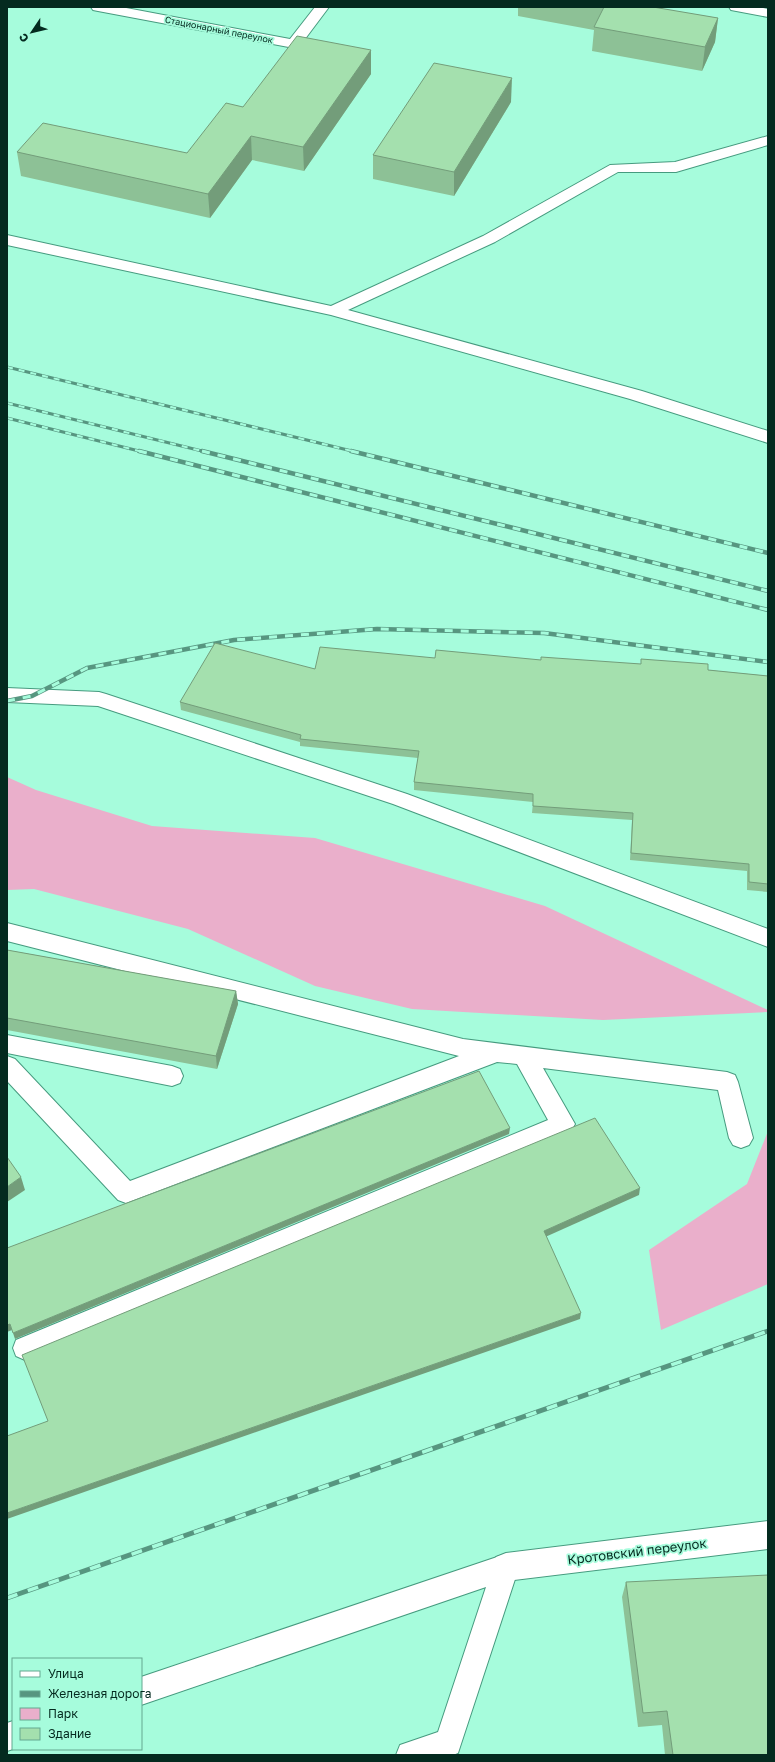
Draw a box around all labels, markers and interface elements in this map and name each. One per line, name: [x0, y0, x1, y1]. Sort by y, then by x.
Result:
north arrow: [12, 12, 52, 52]
street label: Стационарный переулок: [164, 14, 274, 45]
text: С: [16, 31, 31, 45]
street label: Кротовский переулок: [566, 1534, 708, 1567]
legend: [12, 1658, 142, 1750]
text: Улица: [48, 1666, 84, 1681]
text: Железная дорога: [48, 1686, 151, 1701]
text: Парк: [48, 1706, 78, 1721]
text: Здание: [48, 1726, 91, 1741]

